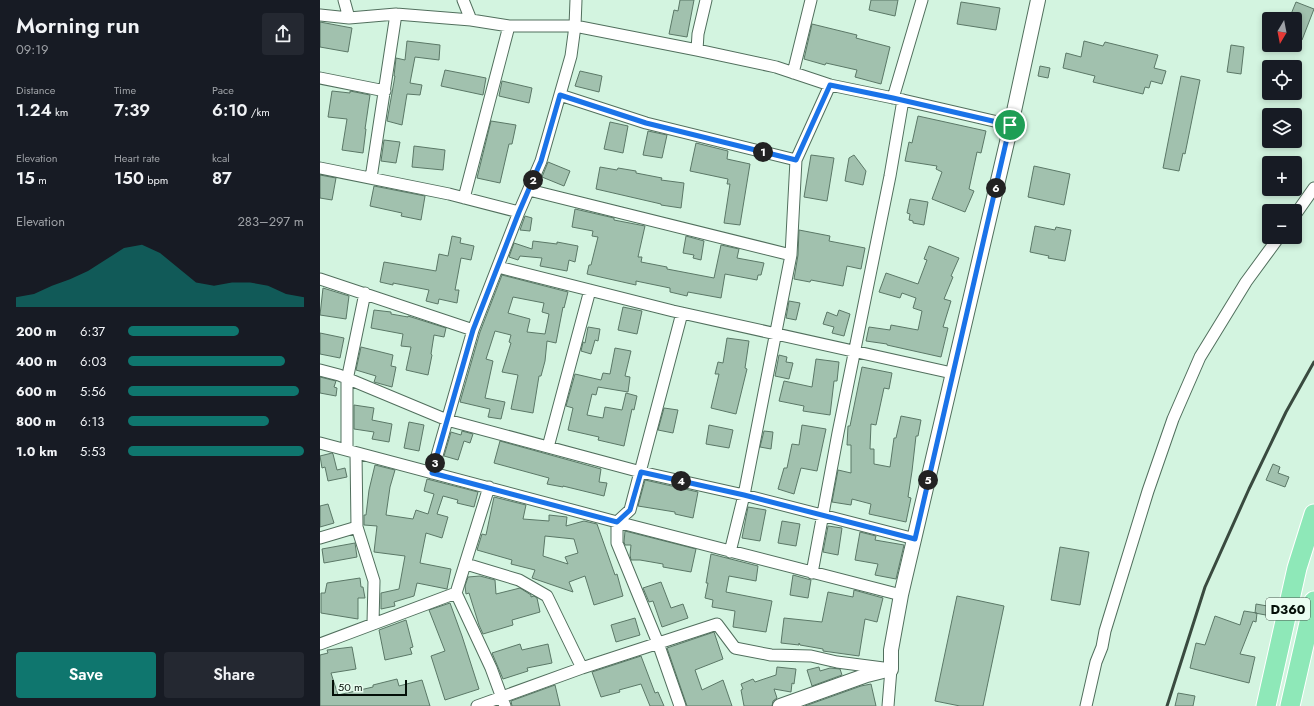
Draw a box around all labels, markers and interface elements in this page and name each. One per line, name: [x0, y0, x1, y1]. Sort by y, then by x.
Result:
text: Morning run: [16, 9, 140, 41]
north arrow: [1262, 12, 1302, 52]
map controls: [1262, 12, 1302, 244]
button: share: [262, 13, 304, 55]
text: 09:19: [16, 40, 49, 59]
button: locate: [1262, 60, 1302, 100]
text: Distance: [16, 82, 55, 98]
text: Time: [114, 82, 136, 98]
text: Pace: [212, 82, 234, 98]
text: 1.24: [16, 98, 52, 122]
text: 7:39: [114, 98, 150, 122]
text: 6:10: [212, 98, 248, 122]
text: km: [52, 104, 68, 120]
text: /km: [248, 104, 270, 120]
pin: [993, 108, 1027, 142]
button: layers: [1262, 108, 1302, 148]
icon: arrive: [999, 114, 1021, 136]
pin: 1: [753, 142, 773, 162]
text: 1: [760, 144, 766, 160]
text: Elevation: [16, 150, 58, 166]
text: Heart rate: [114, 150, 160, 166]
text: kcal: [212, 150, 230, 166]
button: +: [1262, 156, 1302, 196]
text: 15: [16, 166, 35, 190]
text: 150: [114, 166, 144, 190]
text: 87: [212, 166, 232, 190]
pin: 2: [523, 170, 543, 190]
text: m: [35, 172, 47, 188]
text: bpm: [144, 172, 168, 188]
text: 2: [529, 172, 537, 188]
pin: 6: [986, 178, 1006, 198]
text: 6: [992, 180, 1000, 196]
button: −: [1262, 204, 1302, 244]
text: Elevation: [16, 212, 65, 231]
text: 283–297 m: [237, 212, 304, 231]
text: 200 m: [16, 322, 56, 341]
text: 6:37: [80, 322, 105, 341]
text: 400 m: [16, 352, 57, 371]
text: 6:03: [80, 352, 106, 371]
text: 600 m: [16, 382, 56, 401]
text: 5:56: [80, 382, 106, 401]
text: 800 m: [16, 412, 56, 431]
text: 6:13: [80, 412, 104, 431]
text: 1.0 km: [16, 442, 57, 461]
text: 5:53: [80, 442, 106, 461]
pin: 3: [425, 453, 445, 473]
text: 3: [432, 455, 438, 471]
pin: 5: [918, 470, 938, 490]
pin: 4: [671, 471, 691, 491]
text: 5: [924, 472, 932, 488]
text: 4: [677, 473, 685, 489]
road number: D360: [1266, 598, 1310, 620]
button: Save: [16, 652, 156, 698]
button: Share: [164, 652, 304, 698]
scale bar: [332, 678, 407, 697]
text: 50 m: [338, 679, 363, 695]

